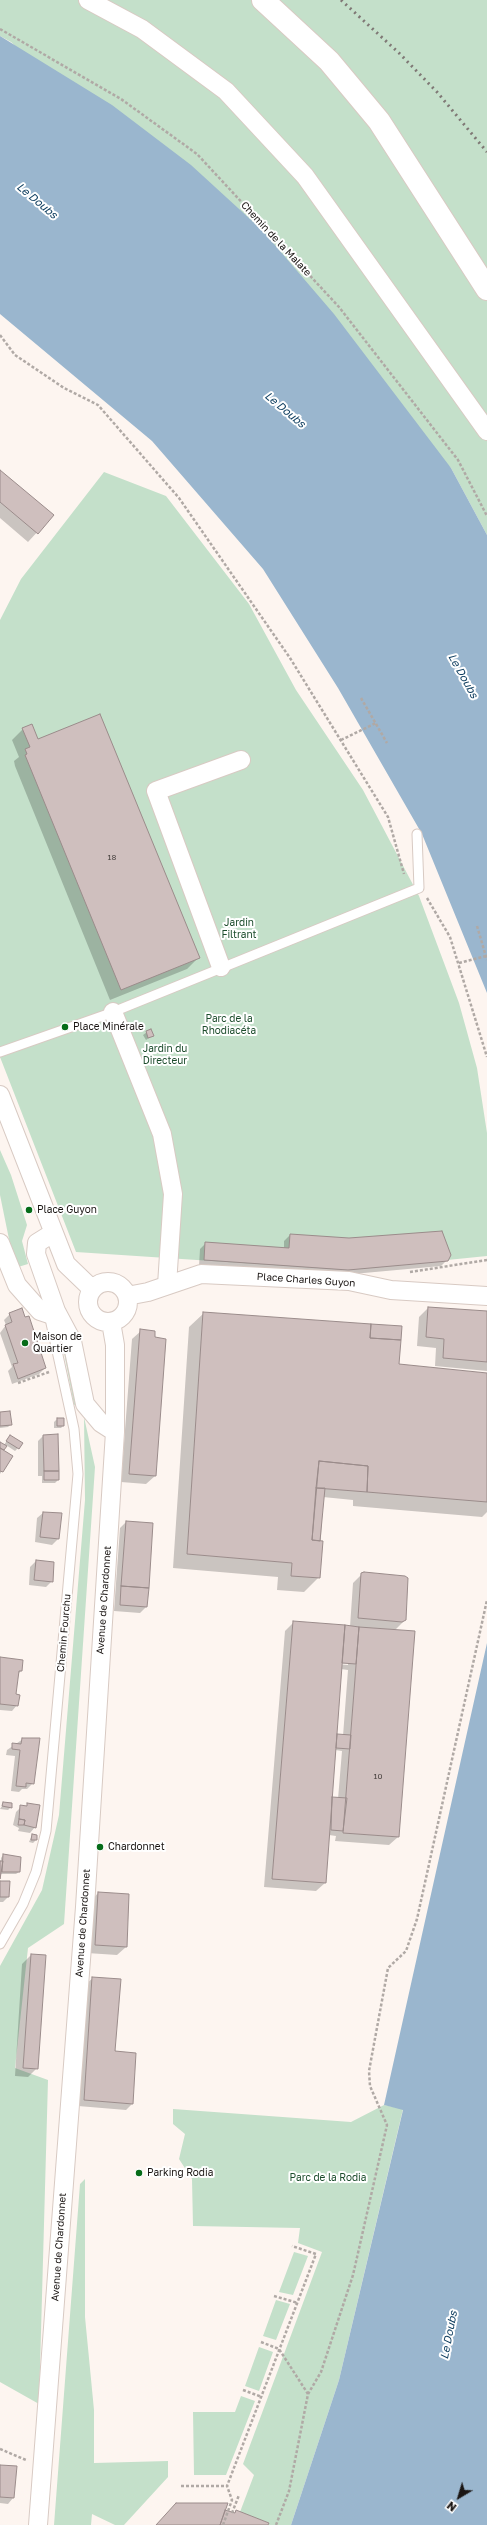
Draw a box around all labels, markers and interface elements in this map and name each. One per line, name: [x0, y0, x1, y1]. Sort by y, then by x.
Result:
water label: Le Doubs: [14, 180, 60, 222]
street label: Chemin de la Malate: [238, 199, 314, 279]
water label: Le Doubs: [262, 389, 308, 431]
water label: Le Doubs: [445, 651, 481, 701]
house number: 18: [108, 852, 116, 862]
park label: Jardin Filtrant: [221, 917, 257, 940]
park label: Parc de la Rhodiacéta: [202, 1013, 256, 1036]
place label: Place Minérale: [73, 1021, 144, 1033]
marker: Place Minérale: [60, 1022, 70, 1032]
park label: Jardin du Directeur: [143, 1043, 187, 1066]
place label: Place Guyon: [37, 1204, 97, 1216]
marker: Place Guyon: [24, 1205, 34, 1215]
street label: Place Charles Guyon: [256, 1271, 356, 1289]
place label: Maison de Quartier: [33, 1331, 82, 1354]
marker: Maison de Quartier: [20, 1338, 30, 1348]
street label: Avenue de Chardonnet: [94, 1545, 114, 1655]
street label: Chemin Fourchu: [55, 1593, 73, 1673]
house number: 10: [374, 1771, 382, 1781]
place label: Chardonnet: [108, 1841, 165, 1853]
marker: Chardonnet: [95, 1842, 105, 1852]
street label: Avenue de Chardonnet: [73, 1868, 93, 1978]
place label: Parking Rodia: [147, 2167, 213, 2179]
marker: Parking Rodia: [134, 2168, 144, 2178]
park label: Parc de la Rodia: [290, 2172, 366, 2184]
street label: Avenue de Chardonnet: [49, 2192, 69, 2302]
water label: Le Doubs: [438, 2310, 460, 2360]
north arrow: [439, 2477, 479, 2517]
text: N: [444, 2499, 459, 2515]

